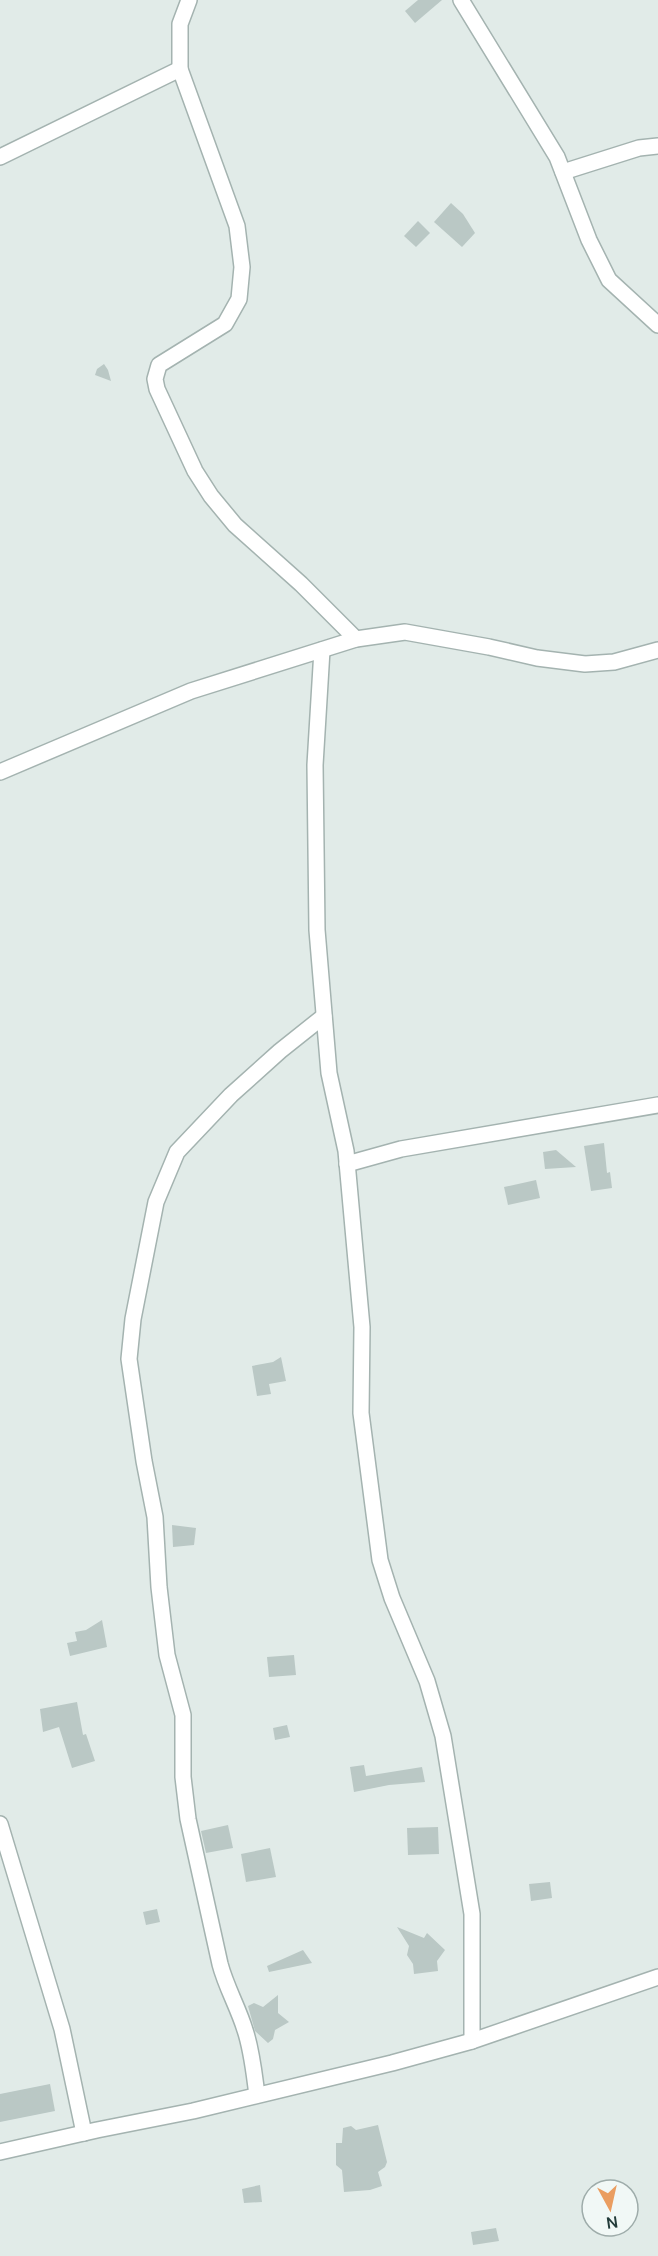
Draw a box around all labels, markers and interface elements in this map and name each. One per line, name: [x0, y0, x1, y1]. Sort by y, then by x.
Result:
north arrow: [580, 2178, 640, 2238]
text: N: [605, 2211, 619, 2235]

